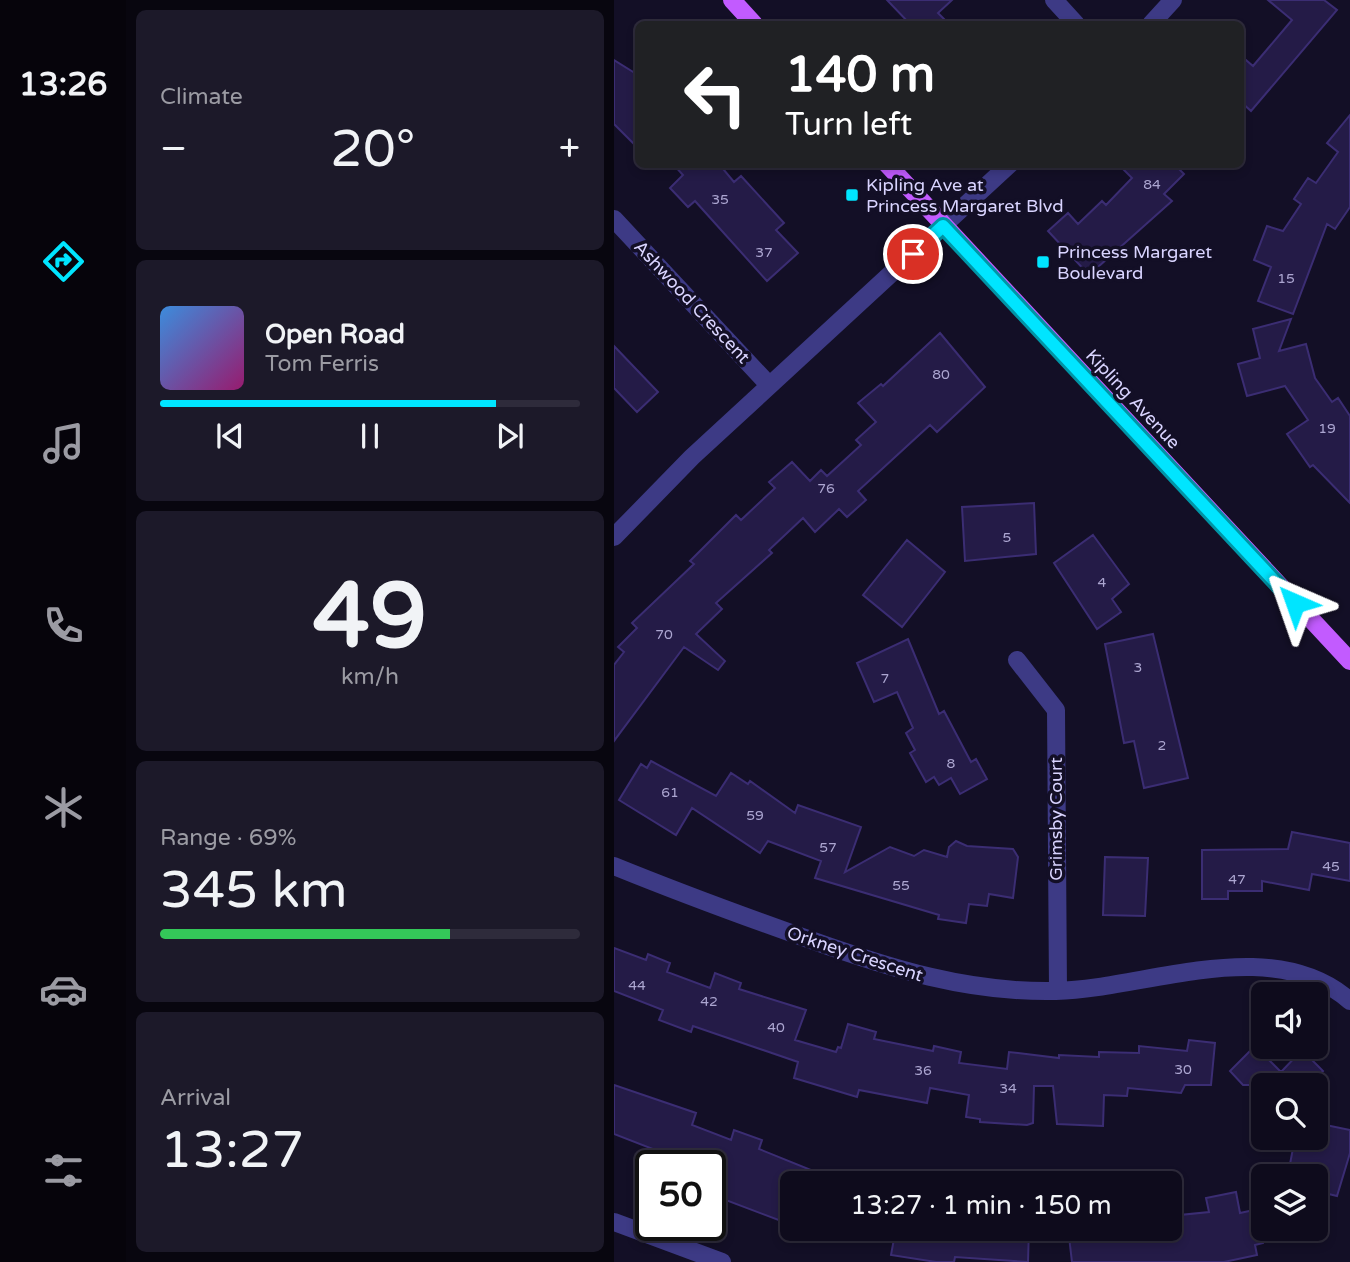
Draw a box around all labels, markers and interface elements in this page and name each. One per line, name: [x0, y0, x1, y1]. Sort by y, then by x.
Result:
text: 140 m: [785, 46, 935, 105]
icon: left: [670, 49, 761, 140]
text: 13:26: [19, 66, 107, 104]
text: Climate: [160, 83, 243, 111]
text: Turn left: [785, 106, 912, 144]
text: 20°: [330, 118, 415, 181]
text: −: [160, 126, 187, 172]
text: +: [559, 126, 580, 172]
place label: Kipling Ave at Princess Margaret Blvd: [866, 174, 1064, 217]
house number: 84: [1143, 176, 1161, 193]
marker: Kipling Ave at Princess Margaret Blvd: [844, 187, 860, 203]
house number: 35: [711, 191, 729, 208]
pin: [883, 224, 943, 284]
icon: arrive: [894, 235, 932, 273]
street label: Ashwood Crescent: [629, 236, 755, 368]
icon: directions: [39, 237, 88, 286]
place label: Princess Margaret Boulevard: [1057, 241, 1212, 284]
house number: 37: [755, 244, 773, 261]
marker: Princess Margaret Boulevard: [1035, 254, 1051, 270]
house number: 15: [1277, 270, 1295, 287]
text: Open Road: [265, 319, 405, 350]
street label: Kipling Avenue: [1081, 345, 1185, 453]
text: Tom Ferris: [265, 350, 379, 378]
house number: 80: [932, 366, 950, 383]
icon: previous: [211, 417, 249, 455]
icon: pause: [351, 417, 389, 455]
icon: next: [491, 417, 529, 455]
icon: music: [39, 419, 88, 468]
house number: 19: [1318, 420, 1336, 437]
house number: 76: [817, 480, 835, 497]
house number: 5: [1003, 529, 1011, 546]
text: 49: [313, 562, 427, 672]
position arrow: [1258, 566, 1332, 640]
house number: 4: [1098, 574, 1107, 591]
icon: phone: [39, 601, 88, 650]
house number: 70: [655, 626, 673, 643]
house number: 3: [1134, 659, 1142, 676]
text: km/h: [341, 663, 399, 691]
house number: 7: [881, 670, 889, 687]
house number: 2: [1158, 737, 1166, 754]
house number: 8: [947, 755, 956, 772]
street label: Grimsby Court: [1045, 757, 1067, 881]
icon: climate: [39, 783, 88, 832]
house number: 61: [661, 784, 679, 801]
house number: 59: [746, 807, 764, 824]
text: Range · 69%: [160, 824, 296, 852]
house number: 57: [819, 839, 837, 856]
house number: 45: [1322, 858, 1340, 875]
text: 345 km: [160, 859, 348, 922]
house number: 47: [1228, 871, 1246, 888]
house number: 55: [892, 877, 910, 894]
street label: Orkney Crescent: [784, 922, 926, 986]
icon: car: [39, 965, 88, 1014]
house number: 44: [628, 977, 646, 994]
map controls: [1251, 982, 1328, 1241]
button: sound: [1251, 982, 1328, 1059]
house number: 42: [700, 993, 718, 1010]
house number: 40: [767, 1019, 785, 1036]
house number: 30: [1174, 1061, 1192, 1078]
house number: 36: [914, 1062, 932, 1079]
button: search: [1251, 1073, 1328, 1150]
house number: 34: [999, 1080, 1017, 1097]
text: Arrival: [160, 1084, 231, 1112]
text: 13:27: [160, 1119, 304, 1182]
icon: filters: [39, 1146, 88, 1195]
speed limit sign: 50: [635, 1150, 726, 1241]
button: layers: [1251, 1164, 1328, 1241]
text: 13:27 · 1 min · 150 m: [850, 1190, 1112, 1221]

